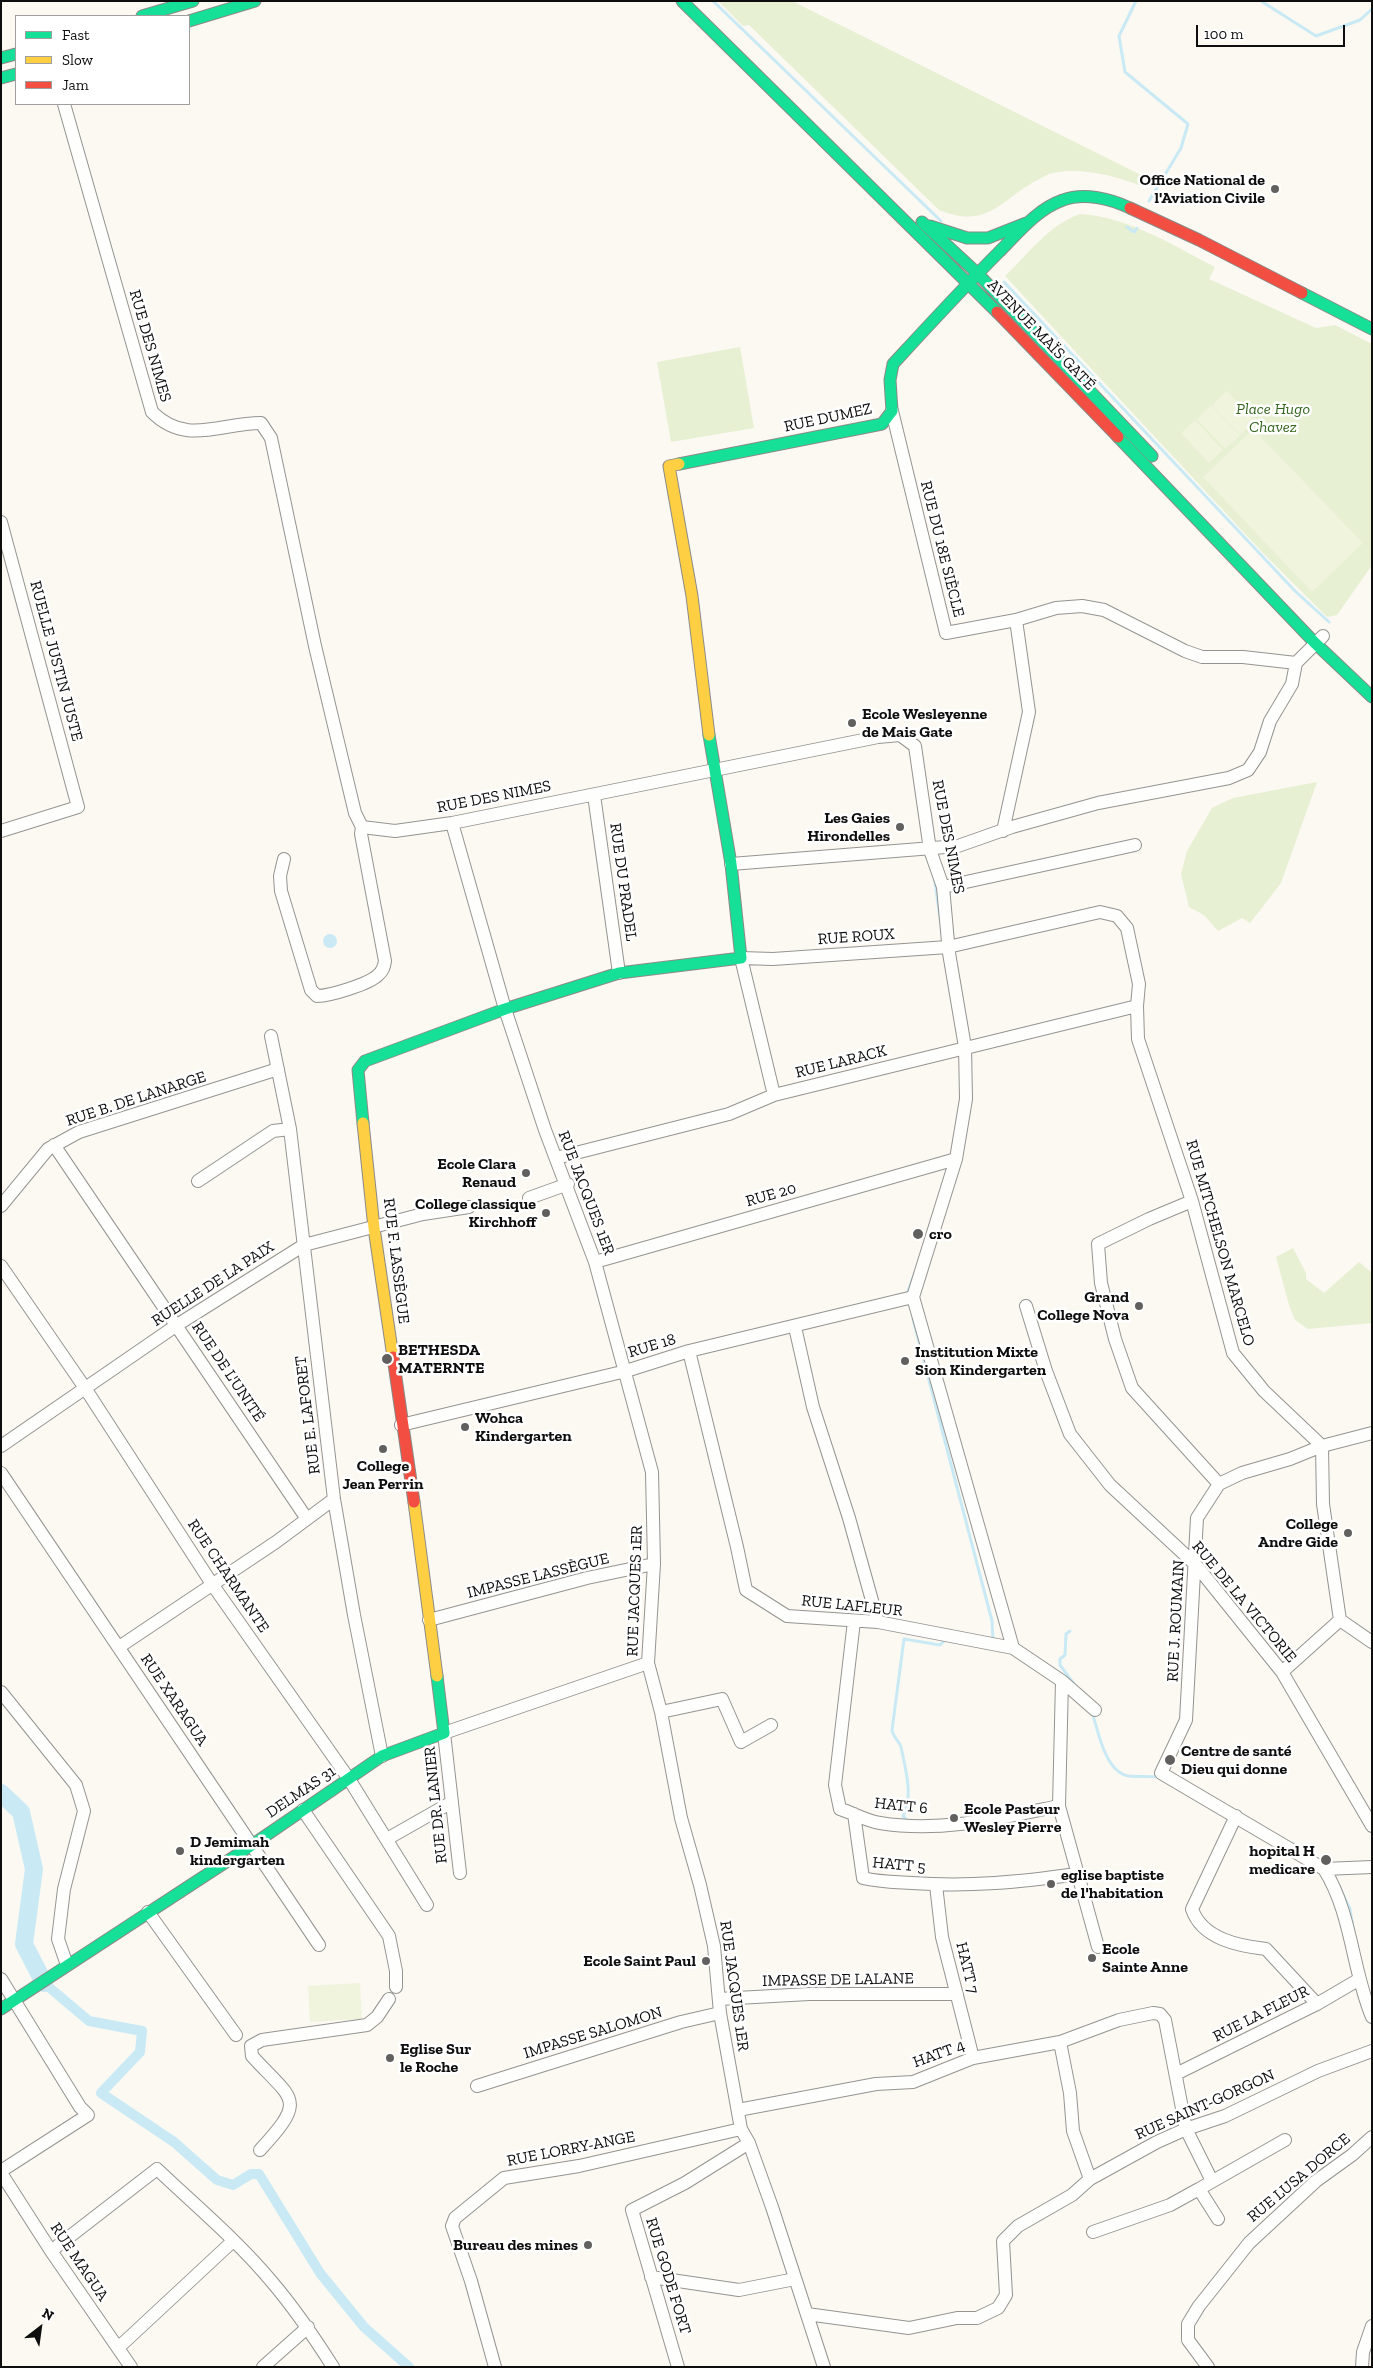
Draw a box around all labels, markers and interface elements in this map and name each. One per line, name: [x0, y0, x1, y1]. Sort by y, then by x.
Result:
legend: [15, 15, 190, 105]
scale bar: [1198, 15, 1347, 47]
text: 100 m: [1204, 25, 1243, 43]
text: Fast: [62, 26, 90, 44]
text: Slow: [62, 51, 93, 69]
text: Jam: [62, 76, 89, 94]
place label: Office National de l'Aviation Civile: [1140, 170, 1265, 208]
marker: Office National de l'Aviation Civile: [1269, 183, 1281, 195]
street label: AVENUE MAÏS GATÉ: [983, 275, 1099, 395]
street label: RUE DES NIMES: [125, 288, 175, 404]
street label: RUE DUMEZ: [782, 399, 874, 437]
park label: Place Hugo Chavez: [1236, 399, 1310, 437]
street label: RUE DU 18E SIÈCLE: [916, 479, 968, 619]
street label: RUELLE JUSTIN JUSTE: [25, 579, 87, 743]
place label: Ecole Wesleyenne de Mais Gate: [862, 704, 987, 742]
marker: Ecole Wesleyenne de Mais Gate: [846, 717, 858, 729]
street label: RUE DES NIMES: [435, 777, 553, 817]
street label: RUE DES NIMES: [928, 778, 968, 896]
place label: Les Gaies Hirondelles: [807, 808, 890, 846]
marker: Les Gaies Hirondelles: [894, 821, 906, 833]
street label: RUE DU PRADEL: [605, 822, 641, 942]
street label: RUE ROUX: [817, 925, 895, 949]
street label: RUE LARACK: [793, 1041, 889, 1083]
street label: RUE B. DE LANARGE: [64, 1067, 208, 1131]
street label: RUE JACQUES 1ER: [553, 1128, 619, 1258]
street label: RUE MITCHELSON MARCELO: [1181, 1138, 1259, 1348]
place label: Ecole Clara Renaud: [437, 1154, 516, 1192]
marker: Ecole Clara Renaud: [520, 1167, 532, 1179]
street label: RUE 20: [744, 1179, 798, 1211]
place label: College classique Kirchhoff: [415, 1194, 536, 1232]
street label: RUE F. LASSÈGUE: [379, 1197, 413, 1325]
marker: College classique Kirchhoff: [540, 1207, 552, 1219]
place label: cro: [929, 1224, 952, 1244]
marker: cro: [911, 1227, 925, 1241]
street label: RUELLE DE LA PAIX: [148, 1237, 278, 1331]
place label: Grand College Nova: [1037, 1287, 1129, 1325]
marker: Grand College Nova: [1133, 1300, 1145, 1312]
street label: RUE DE L'UNITÉ: [187, 1318, 269, 1426]
street label: RUE 18: [626, 1330, 678, 1362]
place label: BETHESDA MATERNTE: [398, 1340, 485, 1378]
place label: Institution Mixte Sion Kindergarten: [915, 1342, 1046, 1380]
marker: BETHESDA MATERNTE: [380, 1352, 394, 1366]
street label: RUE E. LAFORET: [291, 1355, 325, 1475]
marker: Institution Mixte Sion Kindergarten: [899, 1355, 911, 1367]
place label: Wohca Kindergarten: [475, 1408, 572, 1446]
marker: Wohca Kindergarten: [459, 1421, 471, 1433]
marker: College Jean Perrin: [377, 1443, 389, 1455]
place label: College Jean Perrin: [343, 1456, 423, 1494]
place label: College Andre Gide: [1258, 1514, 1338, 1552]
street label: RUE CHARMANTE: [183, 1516, 273, 1636]
street label: RUE JACQUES 1ER: [623, 1525, 647, 1657]
marker: College Andre Gide: [1342, 1527, 1354, 1539]
street label: RUE DE LA VICTORIE: [1188, 1537, 1300, 1667]
street label: IMPASSE LASSÈGUE: [465, 1549, 611, 1603]
street label: RUE J. ROUMAIN: [1163, 1559, 1189, 1683]
street label: RUE LAFLEUR: [800, 1591, 904, 1621]
street label: RUE XARAGUA: [136, 1650, 212, 1750]
place label: Centre de santé Dieu qui donne: [1181, 1741, 1292, 1779]
street label: RUE DR. LANIER: [420, 1746, 452, 1864]
marker: Centre de santé Dieu qui donne: [1163, 1753, 1177, 1767]
street label: DELMAS 31: [263, 1762, 339, 1822]
street label: HATT 6: [873, 1794, 929, 1818]
place label: Ecole Pasteur Wesley Pierre: [964, 1799, 1061, 1837]
marker: Ecole Pasteur Wesley Pierre: [948, 1812, 960, 1824]
place label: D Jemimah kindergarten: [190, 1832, 285, 1870]
place label: hopital H medicare: [1249, 1841, 1315, 1879]
marker: D Jemimah kindergarten: [174, 1845, 186, 1857]
street label: HATT 5: [872, 1853, 926, 1877]
marker: hopital H medicare: [1319, 1853, 1333, 1867]
place label: eglise baptiste de l'habitation: [1061, 1865, 1164, 1903]
marker: eglise baptiste de l'habitation: [1045, 1878, 1057, 1890]
street label: RUE JACQUES 1ER: [715, 1920, 753, 2052]
place label: Ecole Sainte Anne: [1102, 1939, 1188, 1977]
street label: HATT 7: [951, 1940, 983, 1996]
place label: Ecole Saint Paul: [583, 1951, 696, 1971]
marker: Ecole Sainte Anne: [1086, 1952, 1098, 1964]
marker: Ecole Saint Paul: [700, 1955, 712, 1967]
street label: IMPASSE DE LALANE: [762, 1969, 914, 1991]
street label: RUE LA FLEUR: [1210, 1982, 1312, 2046]
street label: IMPASSE SALOMON: [521, 2003, 665, 2063]
street label: HATT 4: [911, 2036, 967, 2072]
place label: Eglise Sur le Roche: [400, 2039, 471, 2077]
marker: Eglise Sur le Roche: [384, 2052, 396, 2064]
street label: RUE SAINT-GORGON: [1132, 2066, 1278, 2144]
street label: RUE LORRY-ANGE: [505, 2127, 637, 2171]
street label: RUE LUSA DORCE: [1244, 2129, 1354, 2227]
street label: RUE GODE FORT: [641, 2215, 695, 2337]
street label: RUE MAGUA: [46, 2219, 112, 2305]
place label: Bureau des mines: [453, 2235, 578, 2255]
marker: Bureau des mines: [582, 2239, 594, 2251]
north arrow: [15, 2303, 65, 2353]
text: N: [39, 2305, 57, 2325]

